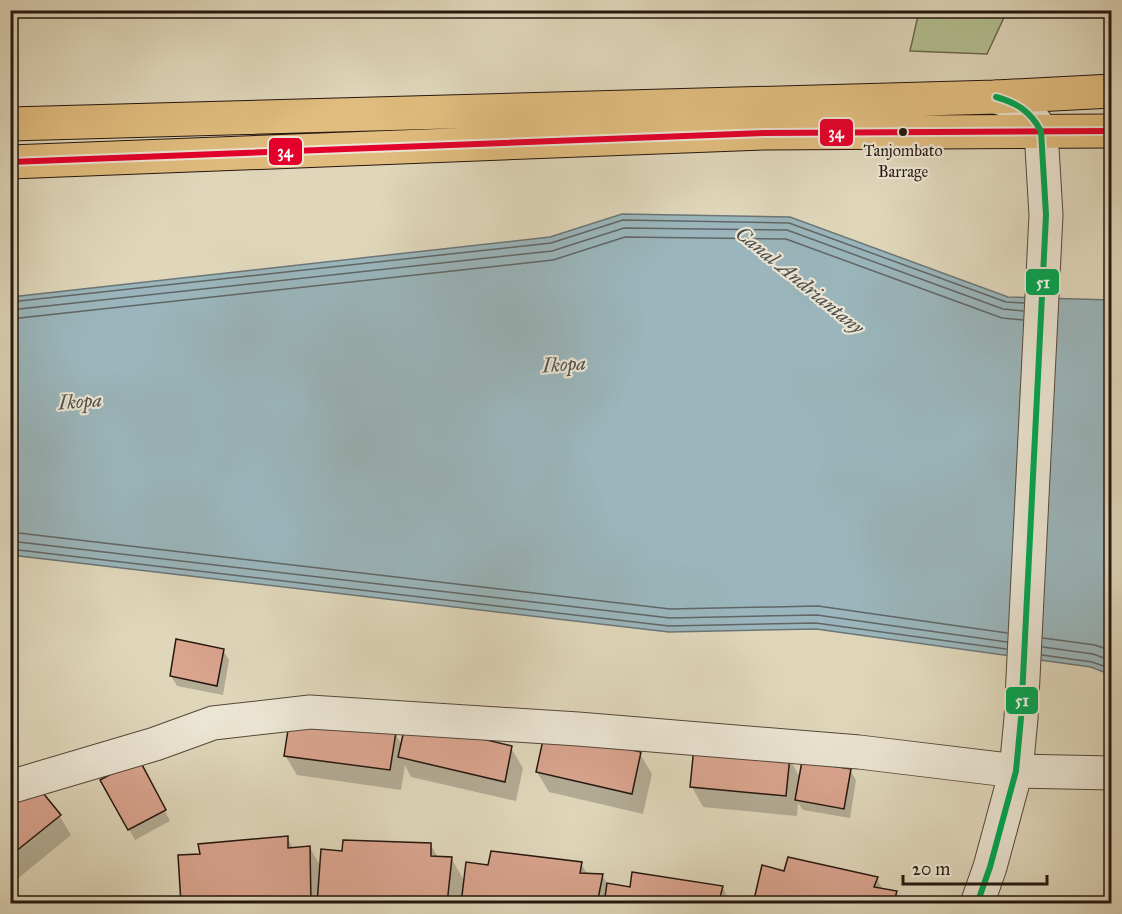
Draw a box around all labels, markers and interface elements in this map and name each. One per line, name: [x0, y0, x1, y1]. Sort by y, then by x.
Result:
line badge: 34: [819, 118, 854, 147]
text: 34: [828, 123, 845, 143]
marker: Tanjombato Barrage: [897, 126, 909, 138]
line badge: 34: [268, 137, 303, 166]
place label: Tanjombato Barrage: [863, 141, 943, 182]
text: 34: [277, 142, 294, 162]
water label: Canal Andriantany: [731, 221, 870, 340]
line badge: 51: [1025, 268, 1060, 296]
text: 51: [1036, 273, 1051, 292]
water label: Ikopa: [540, 351, 587, 379]
water label: Ikopa: [56, 388, 103, 416]
line badge: 51: [1005, 686, 1039, 715]
text: 51: [1015, 691, 1030, 710]
scale bar: [903, 848, 1047, 886]
text: 20 m: [912, 858, 950, 880]

